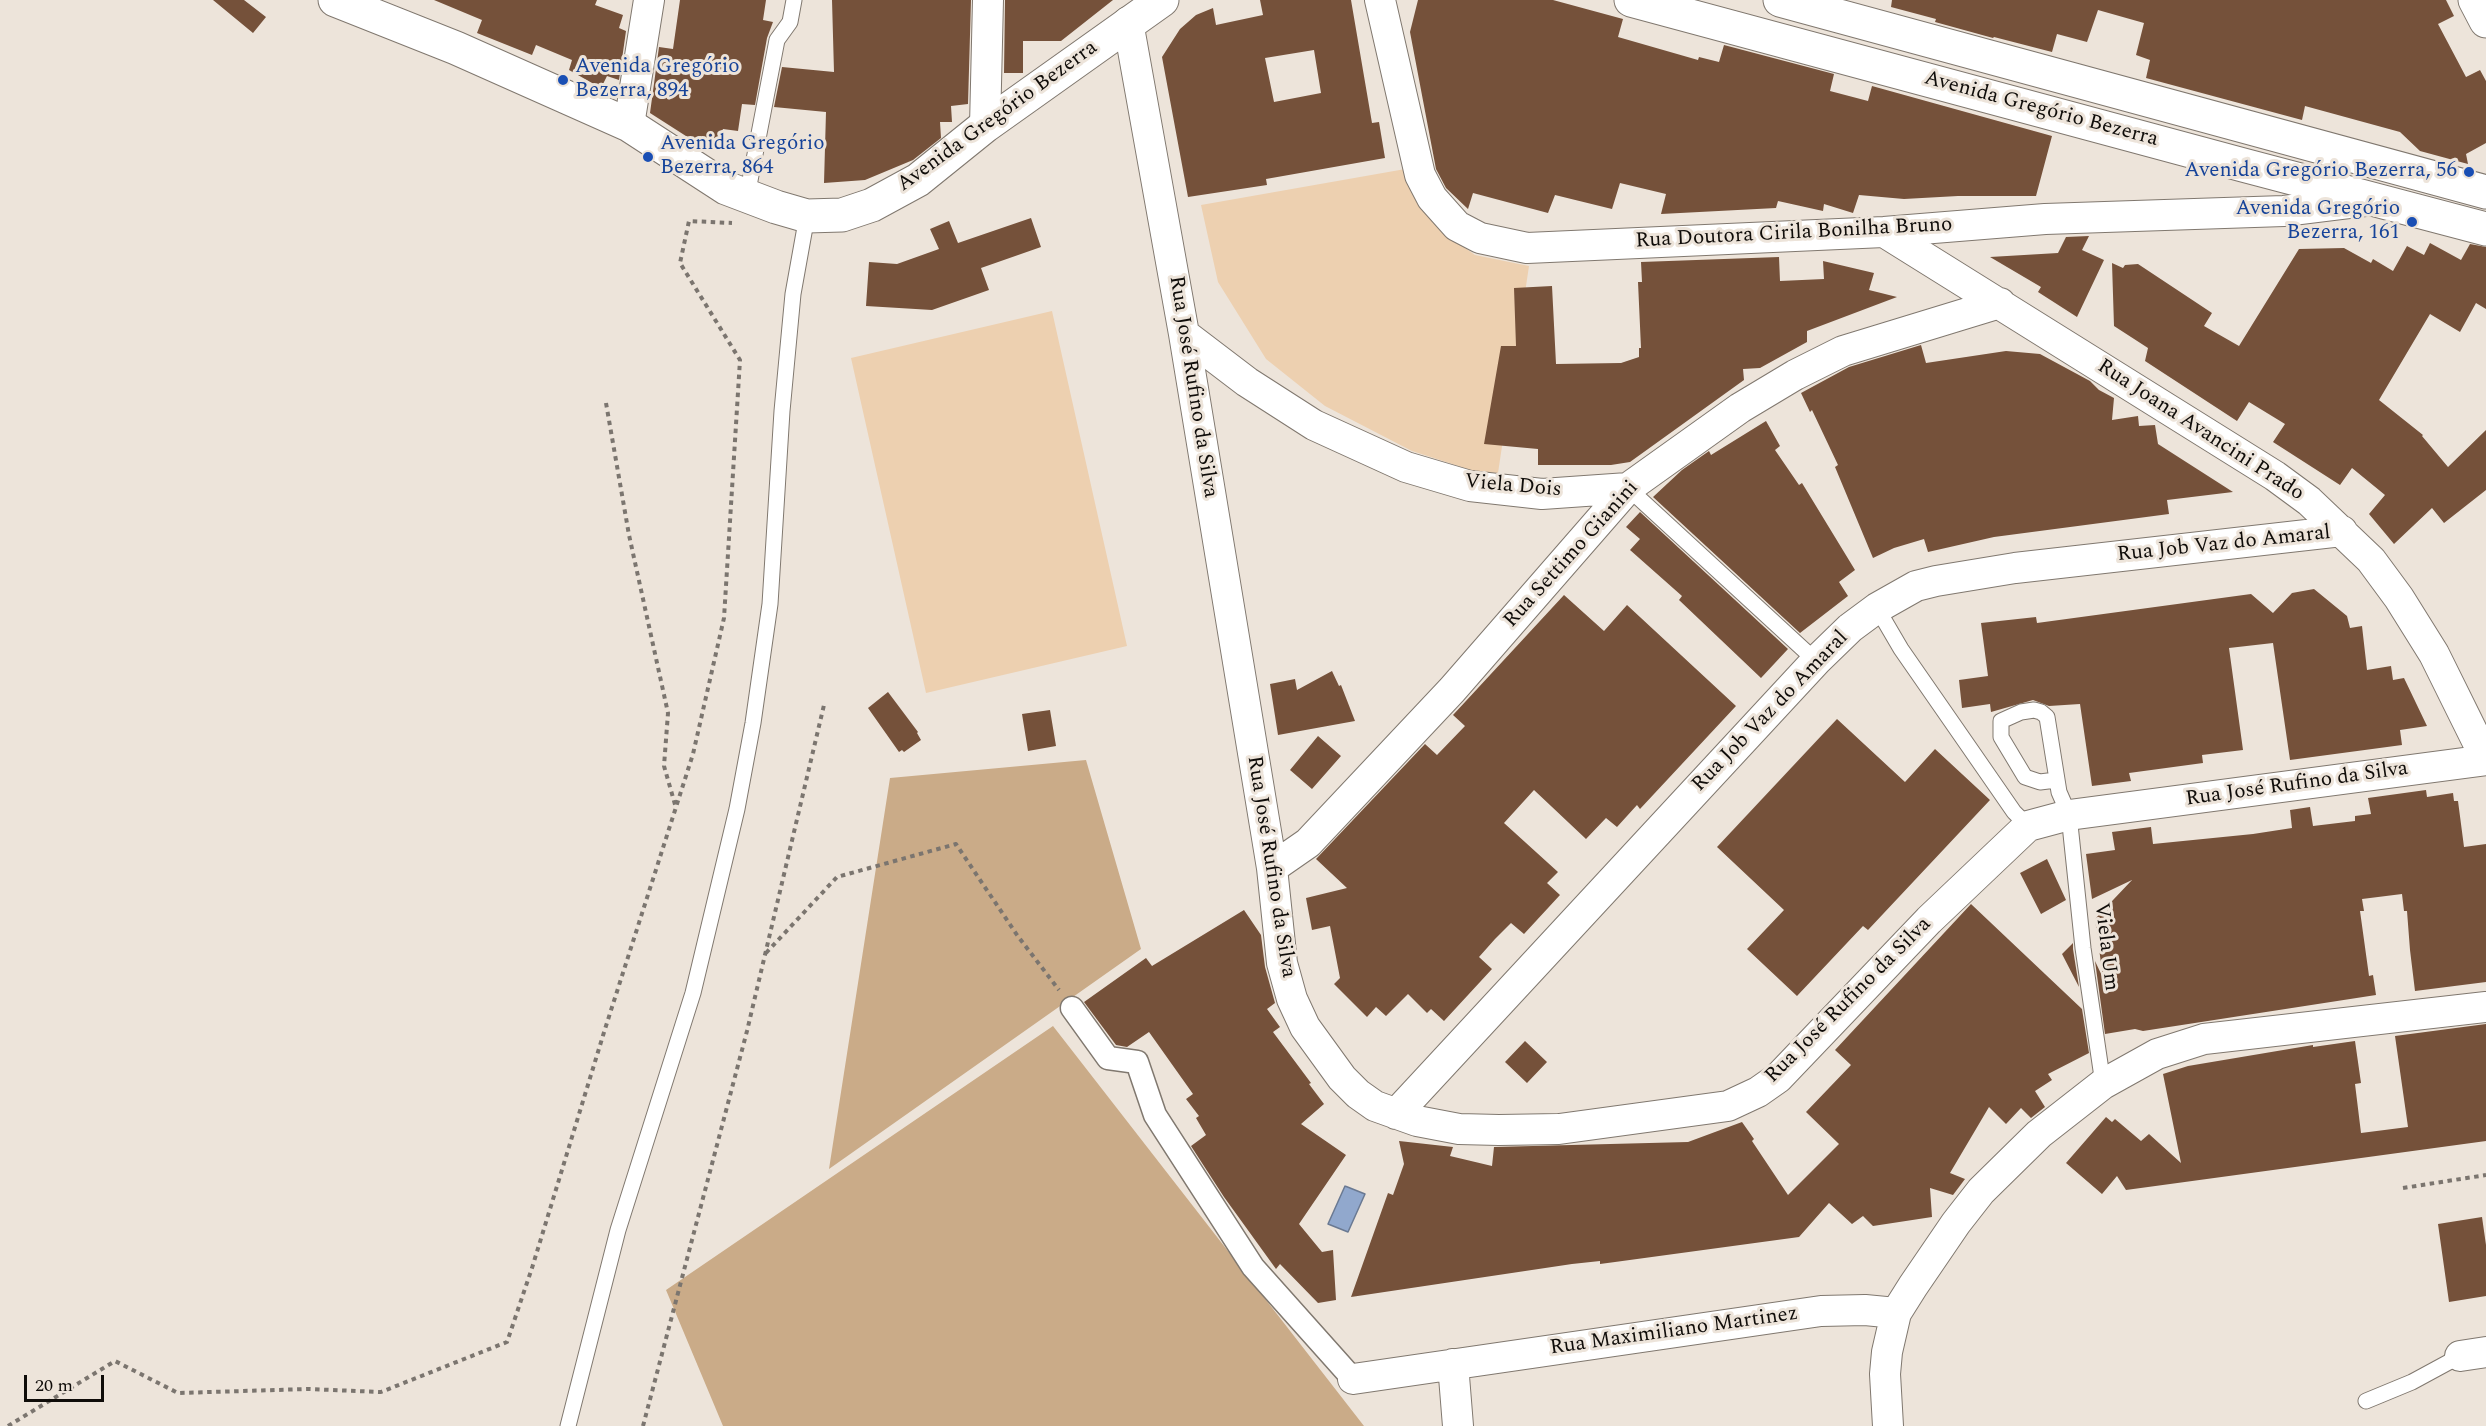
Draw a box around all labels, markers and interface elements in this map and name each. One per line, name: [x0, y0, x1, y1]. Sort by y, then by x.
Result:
street label: Avenida Gregório Bezerra: [893, 36, 1103, 198]
place label: Avenida Gregório Bezerra, 894: [575, 55, 740, 105]
street label: Avenida Gregório Bezerra: [1921, 67, 2161, 153]
marker: Avenida Gregório Bezerra, 894: [556, 73, 570, 87]
place label: Avenida Gregório Bezerra, 864: [660, 132, 825, 182]
marker: Avenida Gregório Bezerra, 864: [641, 150, 655, 164]
place label: Avenida Gregório Bezerra, 56: [2184, 159, 2457, 185]
marker: Avenida Gregório Bezerra, 56: [2462, 165, 2476, 179]
place label: Avenida Gregório Bezerra, 161: [2235, 197, 2400, 247]
street label: Rua Doutora Cirila Bonilha Bruno: [1635, 213, 1953, 255]
marker: Avenida Gregório Bezerra, 161: [2405, 215, 2419, 229]
street label: Rua José Rufino da Silva: [1162, 274, 1222, 500]
street label: Rua Joana Avancini Prado: [2092, 355, 2308, 507]
street label: Viela Dois: [1463, 470, 1563, 504]
street label: Rua Settimo Gianini: [1499, 476, 1645, 634]
street label: Rua Job Vaz do Amaral: [2116, 521, 2332, 569]
street label: Rua Job Vaz do Amaral: [1688, 626, 1854, 798]
street label: Rua José Rufino da Silva: [1240, 754, 1300, 980]
street label: Rua José Rufino da Silva: [2184, 757, 2410, 813]
street label: Viela Um: [2087, 901, 2123, 993]
street label: Rua José Rufino da Silva: [1761, 913, 1937, 1089]
street label: Rua Maximiliano Martinez: [1548, 1302, 1800, 1362]
scale bar: [27, 1363, 106, 1401]
text: 20 m: [35, 1372, 73, 1399]

